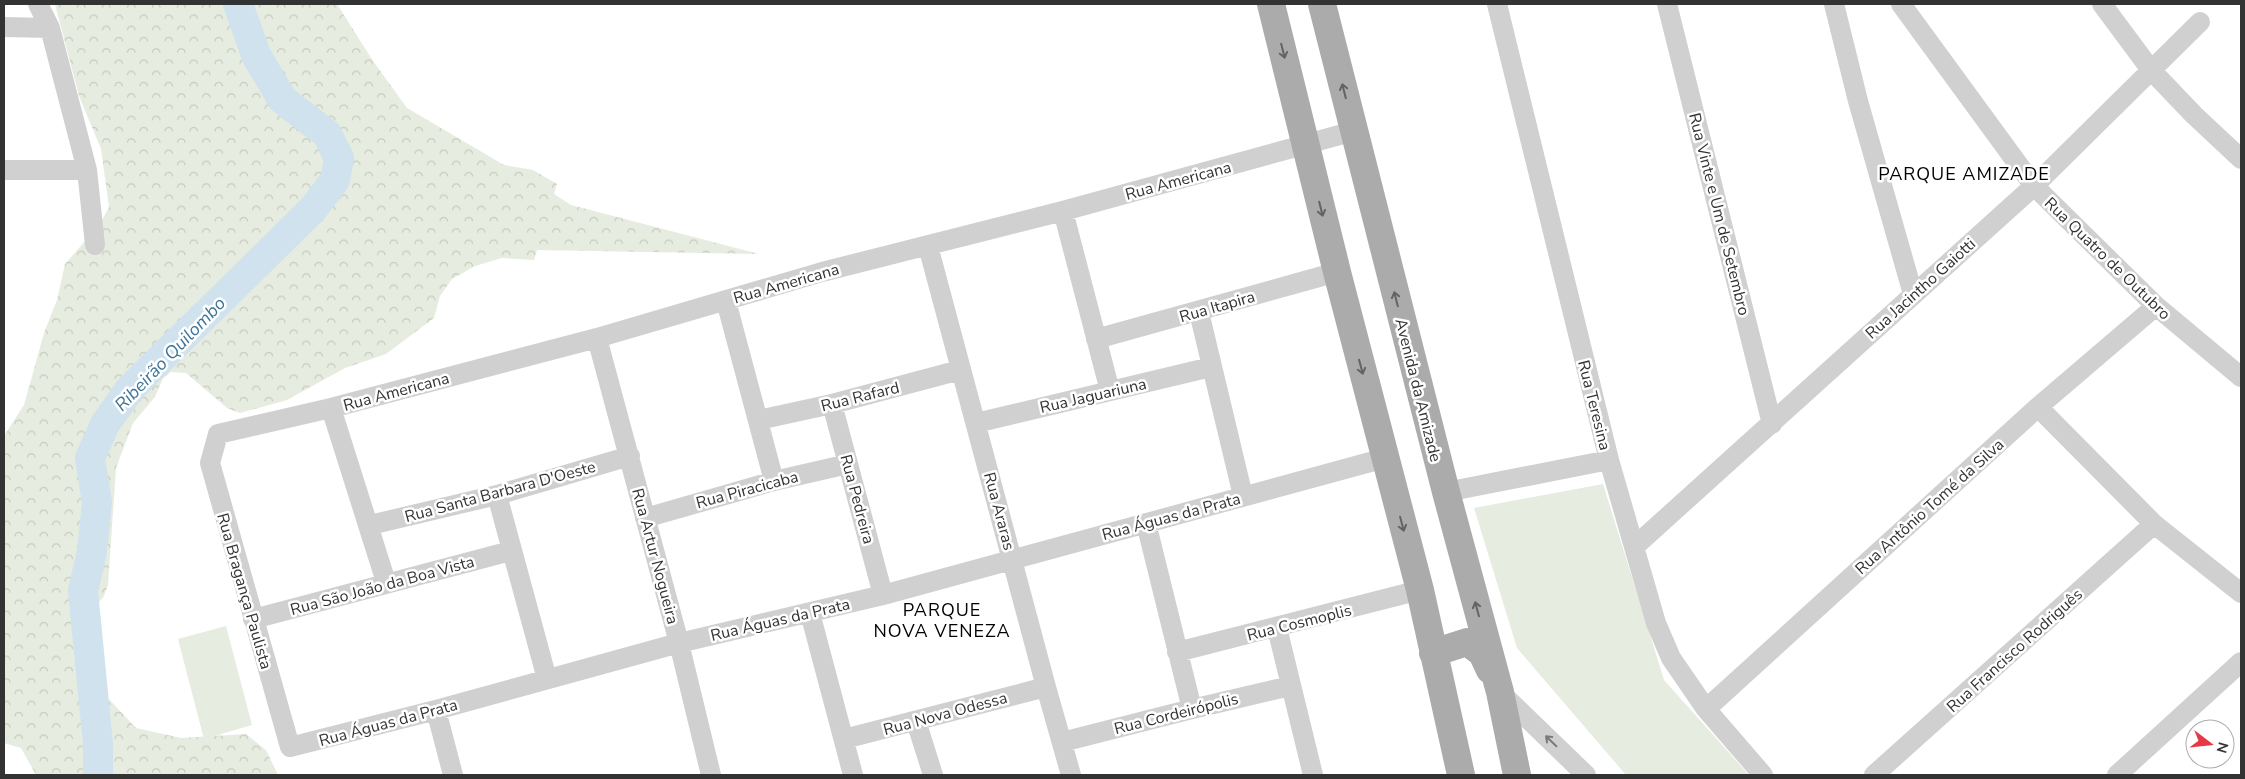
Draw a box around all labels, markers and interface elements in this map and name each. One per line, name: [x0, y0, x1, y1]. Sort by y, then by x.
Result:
one-way arrow: [1279, 43, 1288, 59]
one-way arrow: [1338, 83, 1348, 99]
street label: Rua Vinte e Um de Setembro: [1683, 111, 1755, 318]
street label: Rua Americana: [1123, 156, 1234, 206]
district label: PARQUE AMIZADE: [1878, 162, 2050, 186]
street label: Rua Quatro de Outubro: [2039, 193, 2175, 325]
one-way arrow: [1317, 200, 1326, 216]
street label: Rua Jacintho Gaiotti: [1861, 233, 1980, 344]
street label: Rua Americana: [731, 258, 842, 310]
street label: Rua Itapira: [1177, 286, 1258, 328]
water label: Ribeirão Quilombo: [109, 292, 231, 416]
one-way arrow: [1391, 292, 1401, 308]
street label: Avenida da Amizade: [1390, 316, 1447, 464]
one-way arrow: [1357, 358, 1366, 374]
street label: Rua Teresina: [1572, 358, 1616, 453]
street label: Rua Americana: [341, 367, 452, 417]
street label: Rua Jaguariuna: [1038, 373, 1149, 419]
street label: Rua Rafard: [819, 377, 902, 417]
street label: Rua Antônio Tomé da Silva: [1850, 434, 2009, 580]
street label: Rua Pedreira: [835, 452, 880, 546]
street label: Rua Santa Barbara D'Oeste: [402, 456, 598, 528]
street label: Rua Piracicaba: [694, 466, 801, 514]
street label: Rua Araras: [978, 470, 1020, 553]
street label: Rua Artur Nogueira: [626, 486, 684, 627]
street label: Rua Águas da Prata: [1100, 488, 1243, 546]
street label: Rua Bragança Paulista: [211, 511, 277, 672]
one-way arrow: [1398, 515, 1407, 531]
street label: Rua São João da Boa Vista: [288, 551, 477, 621]
street label: Rua Francisco Rodriguês: [1942, 584, 2087, 718]
street label: Rua Águas da Prata: [708, 593, 852, 647]
district label: PARQUE NOVA VENEZA: [873, 598, 1011, 643]
street label: Rua Cosmoplis: [1245, 599, 1354, 647]
one-way arrow: [1472, 601, 1482, 617]
street label: Rua Nova Odessa: [881, 687, 1010, 741]
street label: Rua Cordeirópolis: [1112, 688, 1241, 740]
street label: Rua Águas da Prata: [317, 694, 460, 752]
north arrow: [2185, 719, 2235, 769]
one-way arrow: [1545, 735, 1557, 747]
text: N: [2211, 740, 2233, 755]

